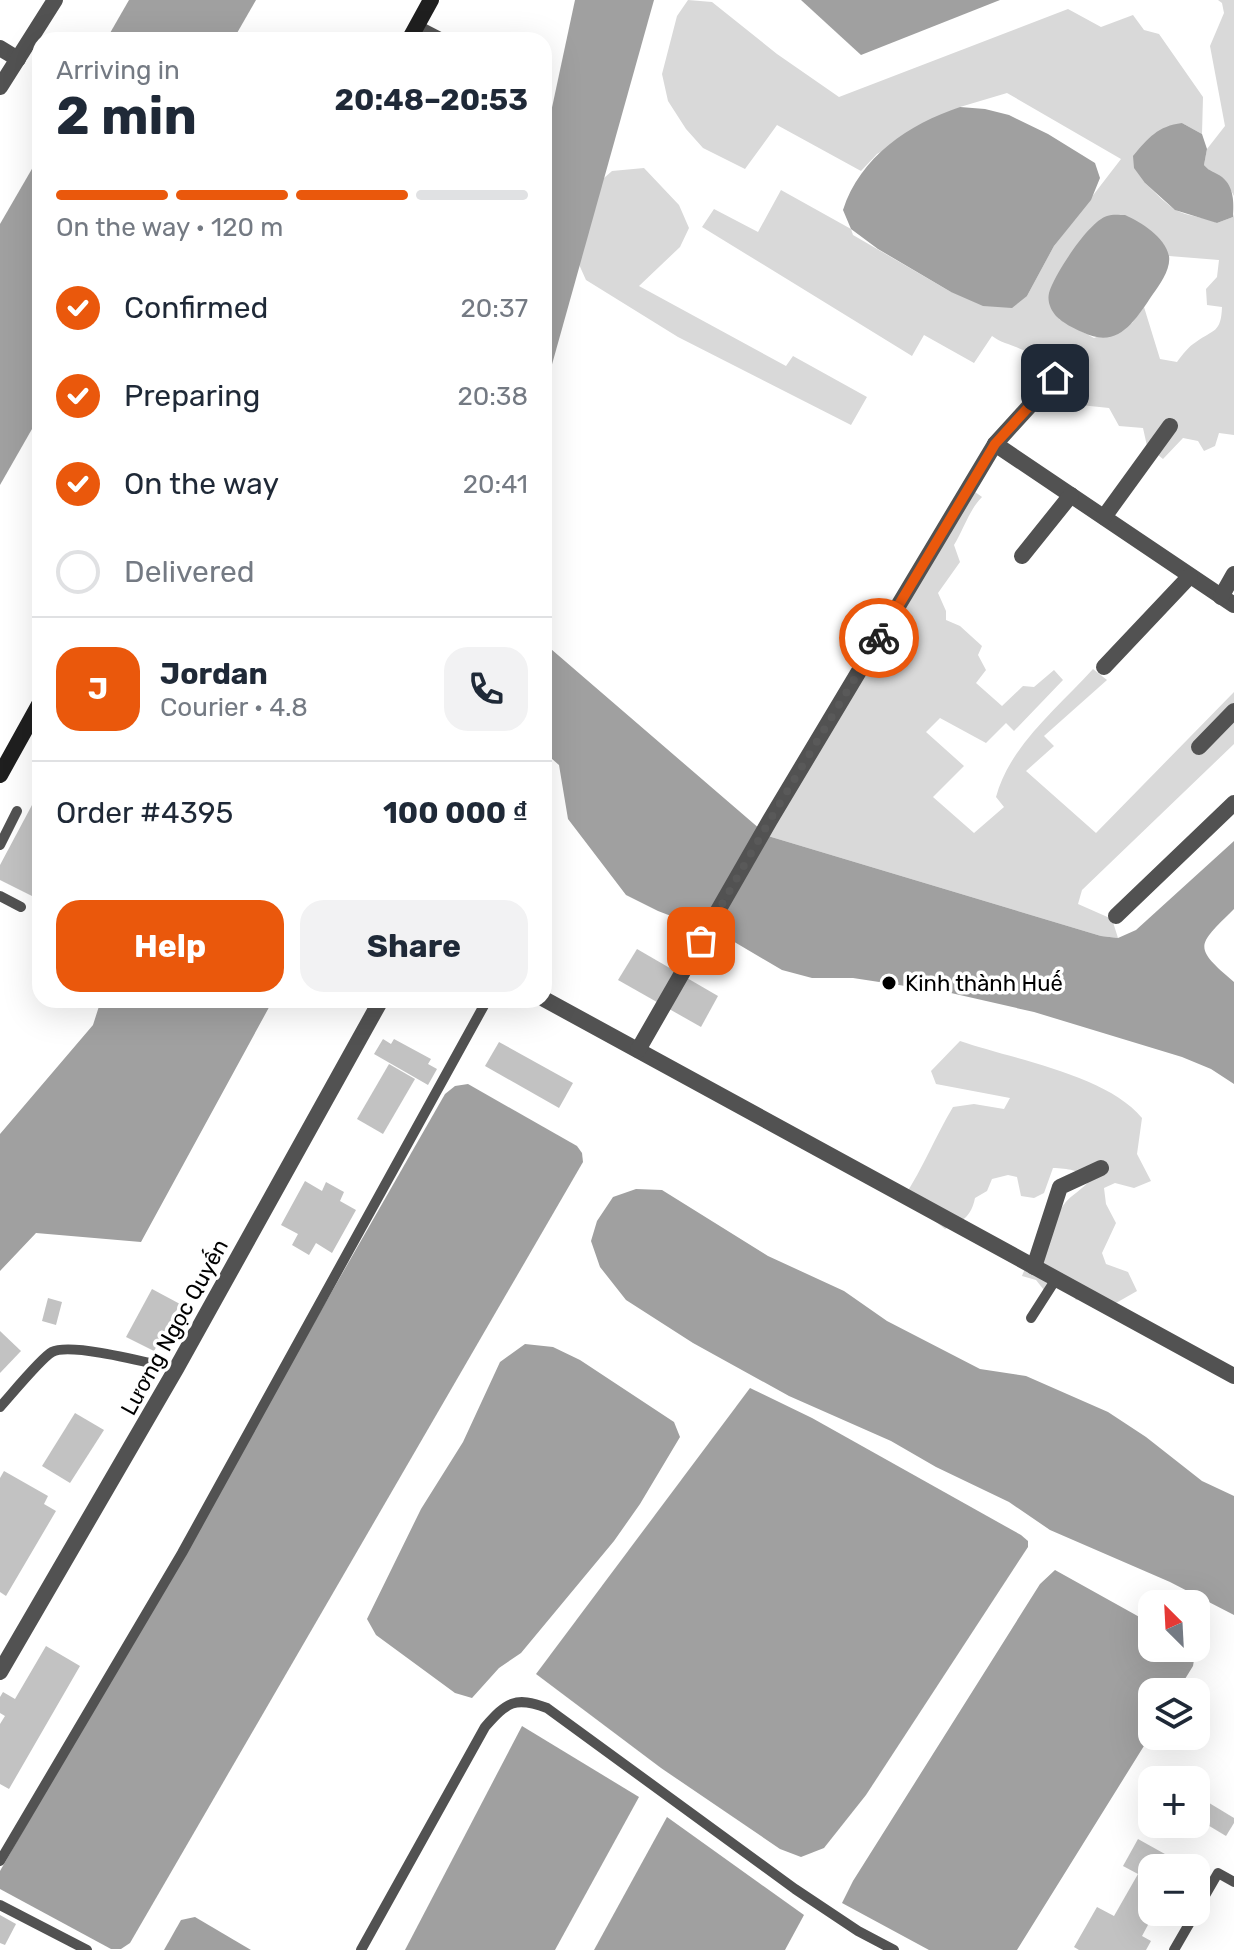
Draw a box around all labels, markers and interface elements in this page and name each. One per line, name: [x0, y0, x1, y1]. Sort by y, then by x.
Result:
text: Arriving in: [56, 55, 180, 86]
text: 20:48–20:53: [335, 82, 528, 118]
text: 2 min: [56, 85, 197, 147]
text: On the way · 120 m: [56, 212, 283, 243]
icon: check: [56, 286, 100, 330]
text: Confirmed: [124, 290, 268, 326]
text: 20:37: [461, 293, 528, 324]
pin: [1021, 344, 1089, 412]
icon: home: [1033, 356, 1077, 400]
icon: check: [56, 374, 100, 418]
text: Preparing: [124, 378, 260, 414]
text: 20:38: [457, 381, 528, 412]
icon: check: [56, 462, 100, 506]
text: On the way: [124, 466, 279, 502]
text: 20:41: [463, 469, 528, 500]
text: Delivered: [124, 554, 255, 590]
courier: [839, 598, 919, 678]
icon: bike: [857, 616, 901, 660]
button: phone: [444, 647, 528, 731]
text: Jordan: [160, 656, 268, 692]
text: J: [88, 671, 108, 707]
text: Courier · 4.8: [160, 692, 308, 723]
text: Order #4395: [56, 795, 233, 831]
text: 100 000 ₫: [383, 795, 528, 831]
button: Help: [56, 900, 284, 992]
button: Share: [300, 900, 528, 992]
pin: [667, 907, 735, 975]
icon: bag: [679, 919, 723, 963]
place label: Kinh thành Huế: [905, 970, 1063, 997]
marker: Kinh thành Huế: [880, 974, 898, 992]
street label: Lương Ngọc Quyến: [115, 1234, 234, 1420]
north arrow: [1138, 1590, 1210, 1662]
map controls: [1138, 1590, 1210, 1926]
button: layers: [1138, 1678, 1210, 1750]
button: +: [1138, 1766, 1210, 1838]
button: −: [1138, 1854, 1210, 1926]

